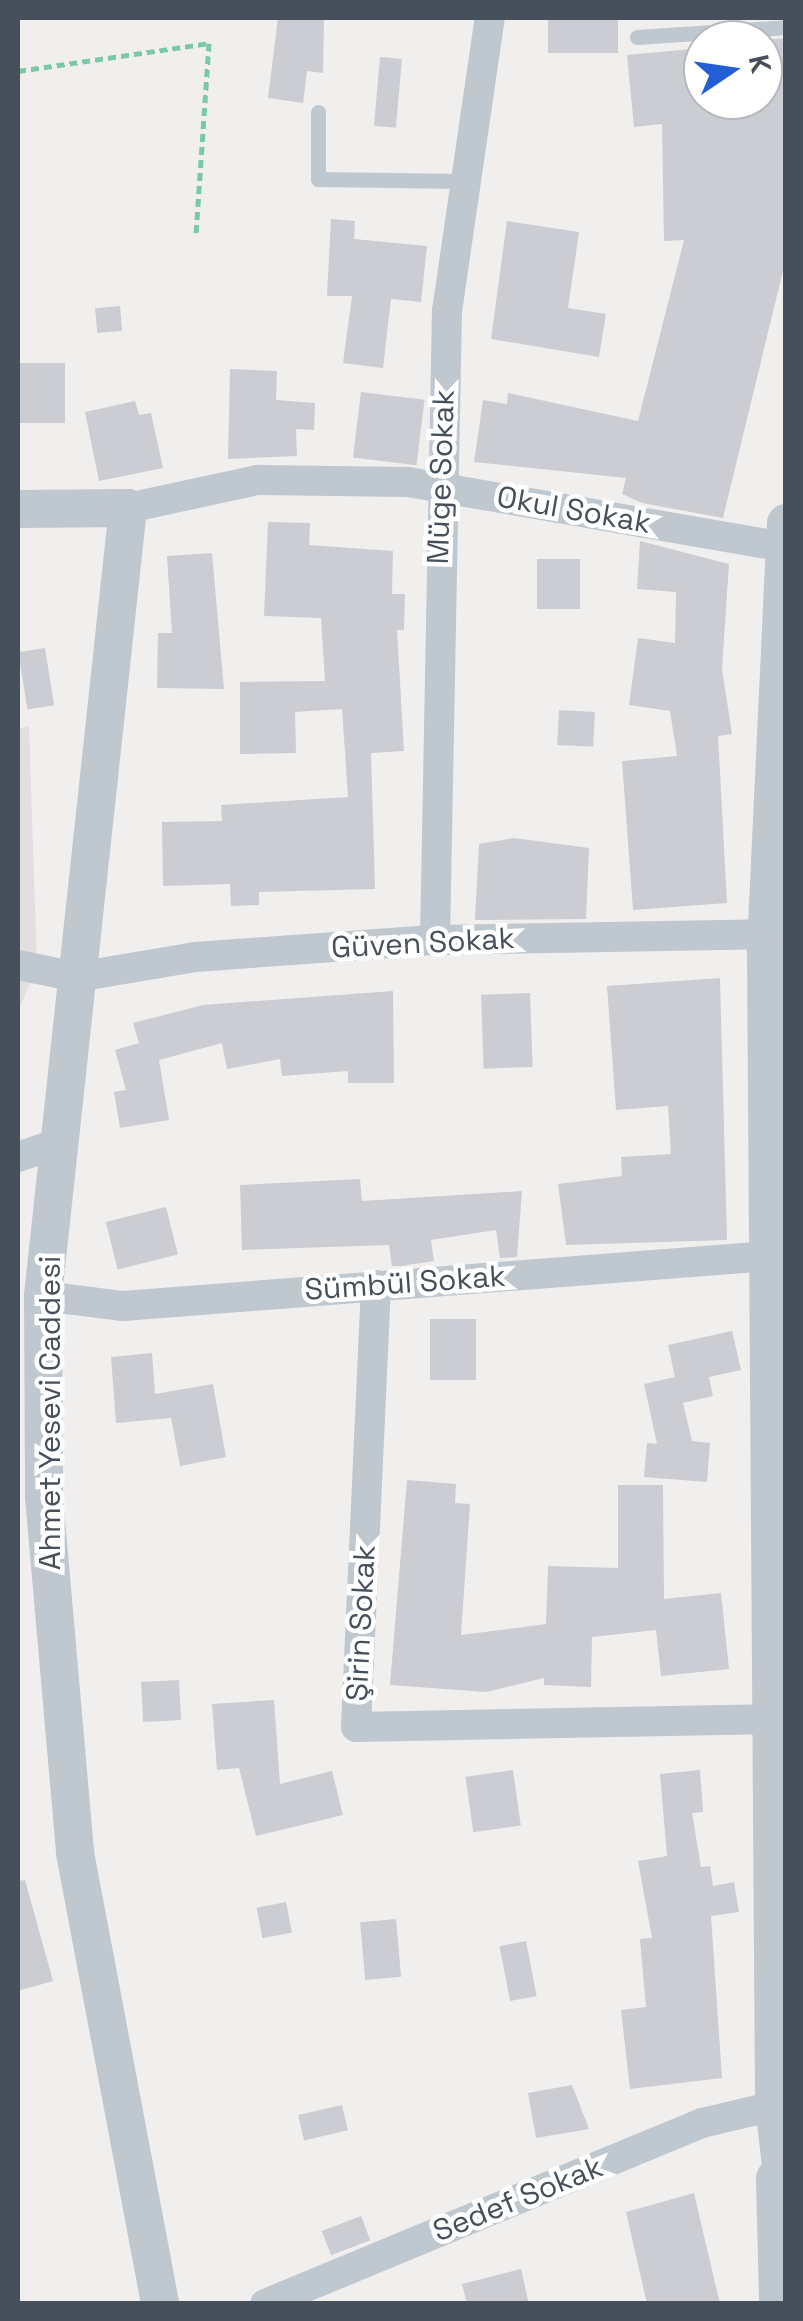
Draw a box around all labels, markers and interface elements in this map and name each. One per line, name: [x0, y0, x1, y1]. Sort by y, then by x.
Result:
north arrow: [683, 20, 783, 120]
text: K: [741, 51, 780, 76]
street label: Müge Sokak: [420, 389, 462, 565]
street label: Okul Sokak: [494, 479, 654, 541]
street label: Güven Sokak: [330, 920, 516, 966]
street label: Ahmet Yesevi Caddesi: [32, 1255, 68, 1571]
street label: Sümbül Sokak: [303, 1258, 507, 1308]
street label: Şirin Sokak: [339, 1544, 383, 1702]
street label: Sedef Sokak: [428, 2149, 608, 2249]

